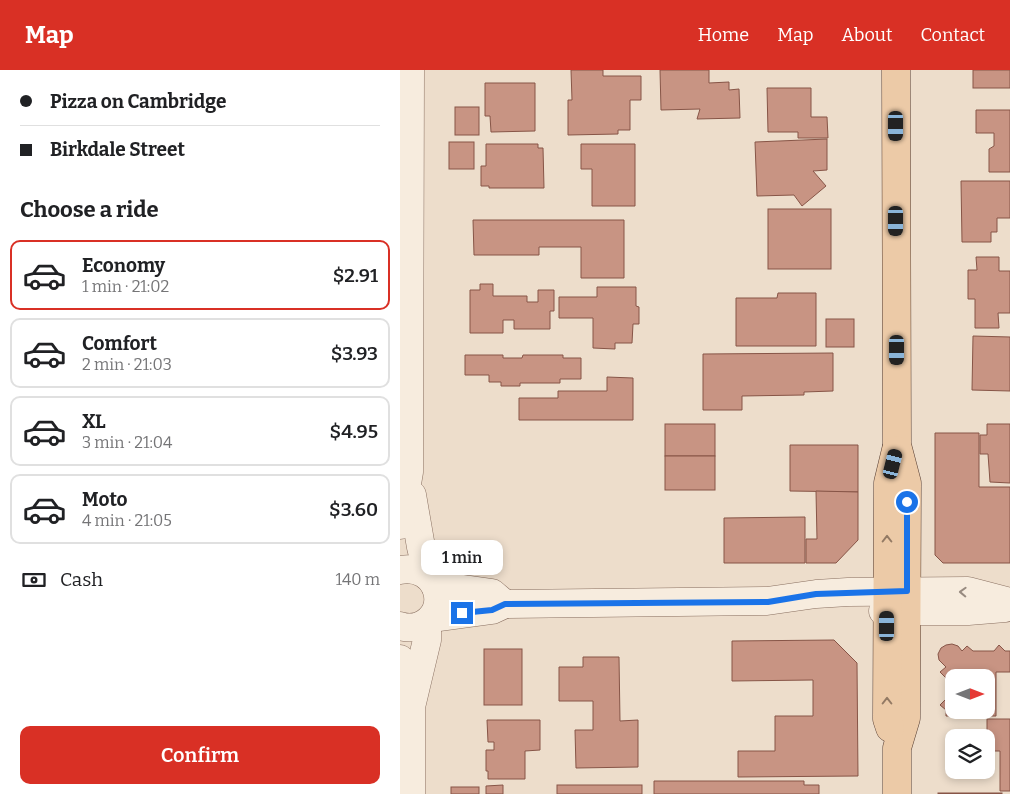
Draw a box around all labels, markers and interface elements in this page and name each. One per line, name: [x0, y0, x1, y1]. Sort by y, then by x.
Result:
text: Map: [25, 21, 74, 49]
text: Home: [698, 24, 749, 46]
text: Map: [777, 24, 813, 46]
text: About: [841, 24, 892, 46]
text: Contact: [920, 24, 985, 46]
text: Pizza on Cambridge: [50, 90, 226, 113]
car: [888, 111, 903, 141]
text: Birkdale Street: [50, 138, 185, 161]
text: Choose a ride: [20, 196, 159, 223]
car: [888, 206, 903, 236]
icon: car: [22, 253, 67, 298]
text: Economy: [82, 254, 165, 277]
text: $2.91: [333, 264, 378, 287]
text: 1 min · 21:02: [82, 277, 169, 296]
icon: car: [22, 331, 67, 376]
text: Comfort: [82, 332, 157, 355]
car: [889, 335, 904, 365]
text: $3.93: [331, 342, 378, 365]
text: 2 min · 21:03: [82, 355, 172, 374]
icon: car: [22, 409, 67, 454]
text: XL: [82, 410, 106, 433]
text: $4.95: [330, 420, 378, 443]
text: 3 min · 21:04: [82, 433, 172, 452]
car: [882, 448, 903, 480]
icon: car: [22, 487, 67, 532]
text: Moto: [82, 488, 128, 511]
route start: [896, 491, 918, 513]
text: $3.60: [329, 498, 378, 521]
text: 4 min · 21:05: [82, 511, 172, 530]
one-way arrow: [882, 534, 892, 542]
callout: 1 min: [421, 540, 503, 576]
text: 1 min: [442, 548, 482, 567]
icon: cash: [20, 566, 48, 594]
text: Cash: [60, 568, 103, 591]
text: 140 m: [335, 570, 380, 589]
one-way arrow: [958, 586, 966, 597]
route end: [451, 602, 473, 624]
car: [879, 611, 894, 641]
north arrow: [945, 669, 995, 719]
map controls: [945, 669, 995, 779]
one-way arrow: [882, 697, 892, 704]
button: Confirm: [20, 726, 380, 784]
button: layers: [945, 729, 995, 779]

